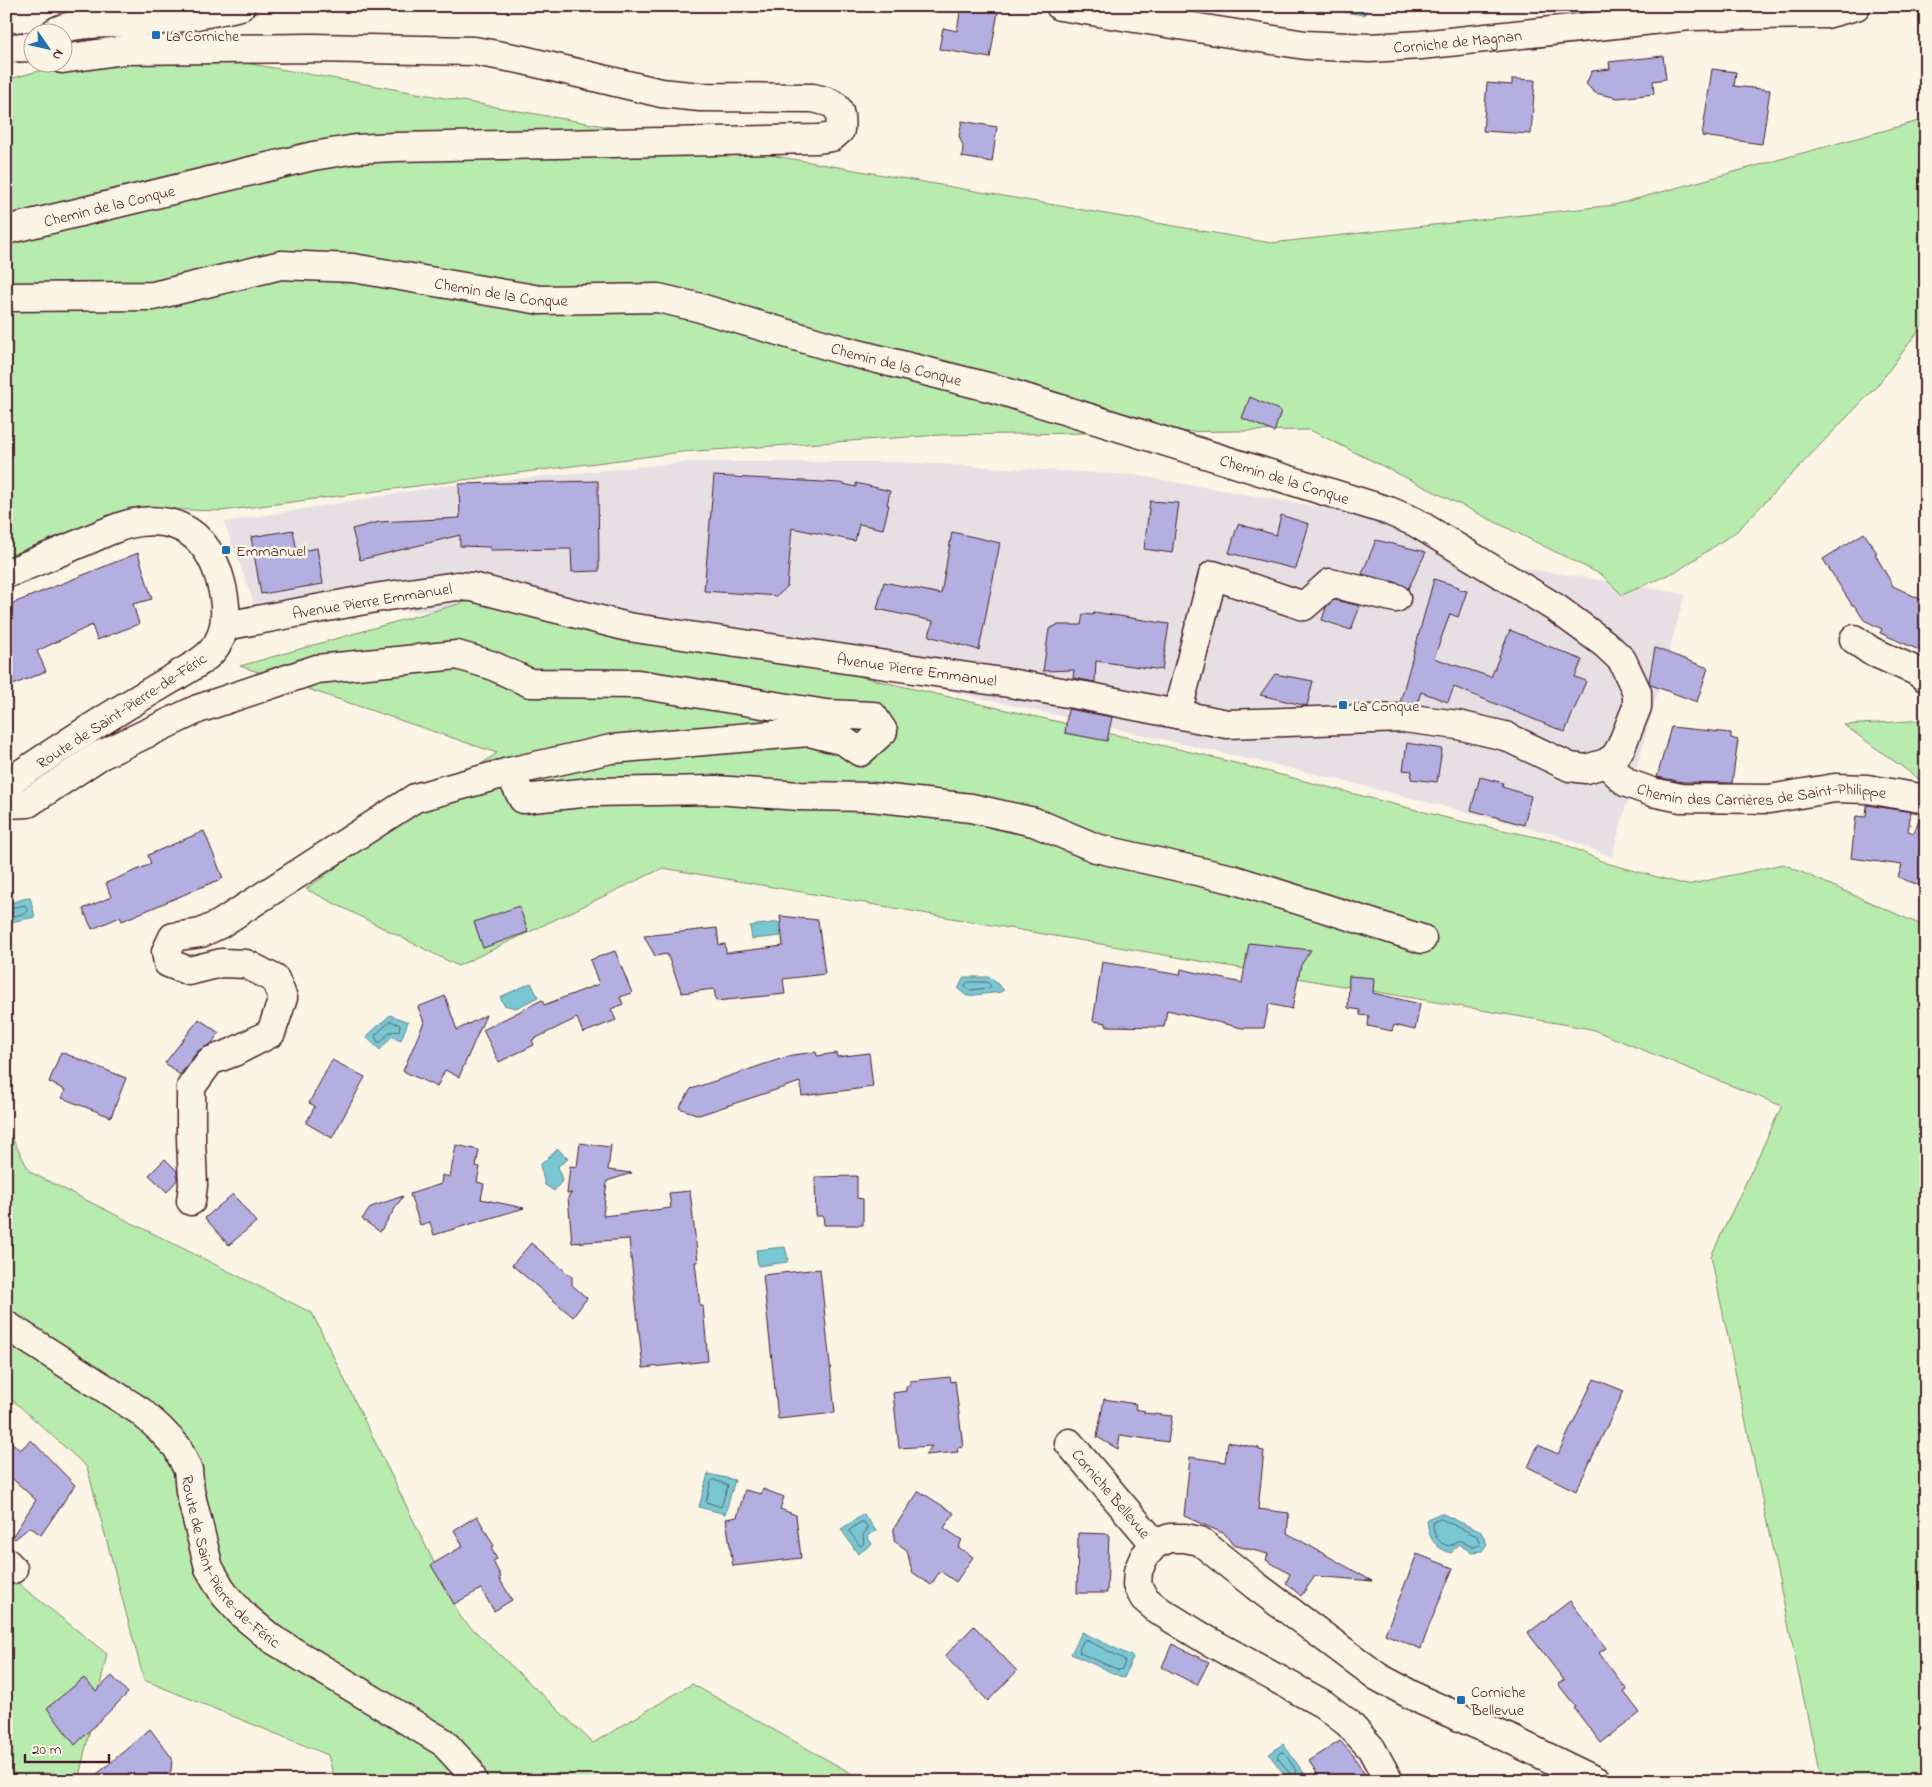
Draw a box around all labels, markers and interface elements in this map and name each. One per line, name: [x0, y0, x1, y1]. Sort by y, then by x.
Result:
north arrow: [22, 22, 72, 72]
street label: Corniche de Magnan: [1393, 24, 1523, 61]
place label: La Corniche: [166, 25, 240, 49]
marker: La Corniche: [150, 29, 162, 41]
text: N: [46, 45, 69, 64]
street label: Chemin de la Conque: [41, 180, 178, 235]
street label: Chemin de la Conque: [433, 272, 569, 314]
street label: Chemin de la Conque: [828, 337, 965, 394]
street label: Chemin de la Conque: [1216, 449, 1353, 512]
place label: Emmanuel: [236, 540, 306, 564]
marker: Emmanuel: [220, 544, 232, 556]
street label: Avenue Pierre Emmanuel: [291, 577, 454, 626]
street label: Route de Saint-Pierre-de-Féric: [32, 647, 213, 776]
street label: Avenue Pierre Emmanuel: [835, 648, 999, 694]
place label: La Conque: [1353, 695, 1420, 719]
marker: La Conque: [1337, 699, 1349, 711]
street label: Chemin des Carrières de Saint-Philippe: [1633, 777, 1889, 813]
street label: Corniche Bellevue: [1065, 1444, 1156, 1546]
street label: Route de Saint-Pierre-de-Féric: [175, 1474, 285, 1655]
place label: Corniche Bellevue: [1470, 1681, 1527, 1723]
marker: Corniche Bellevue: [1455, 1694, 1467, 1706]
scale bar: [25, 1732, 109, 1764]
text: 20 m: [32, 1739, 62, 1761]

